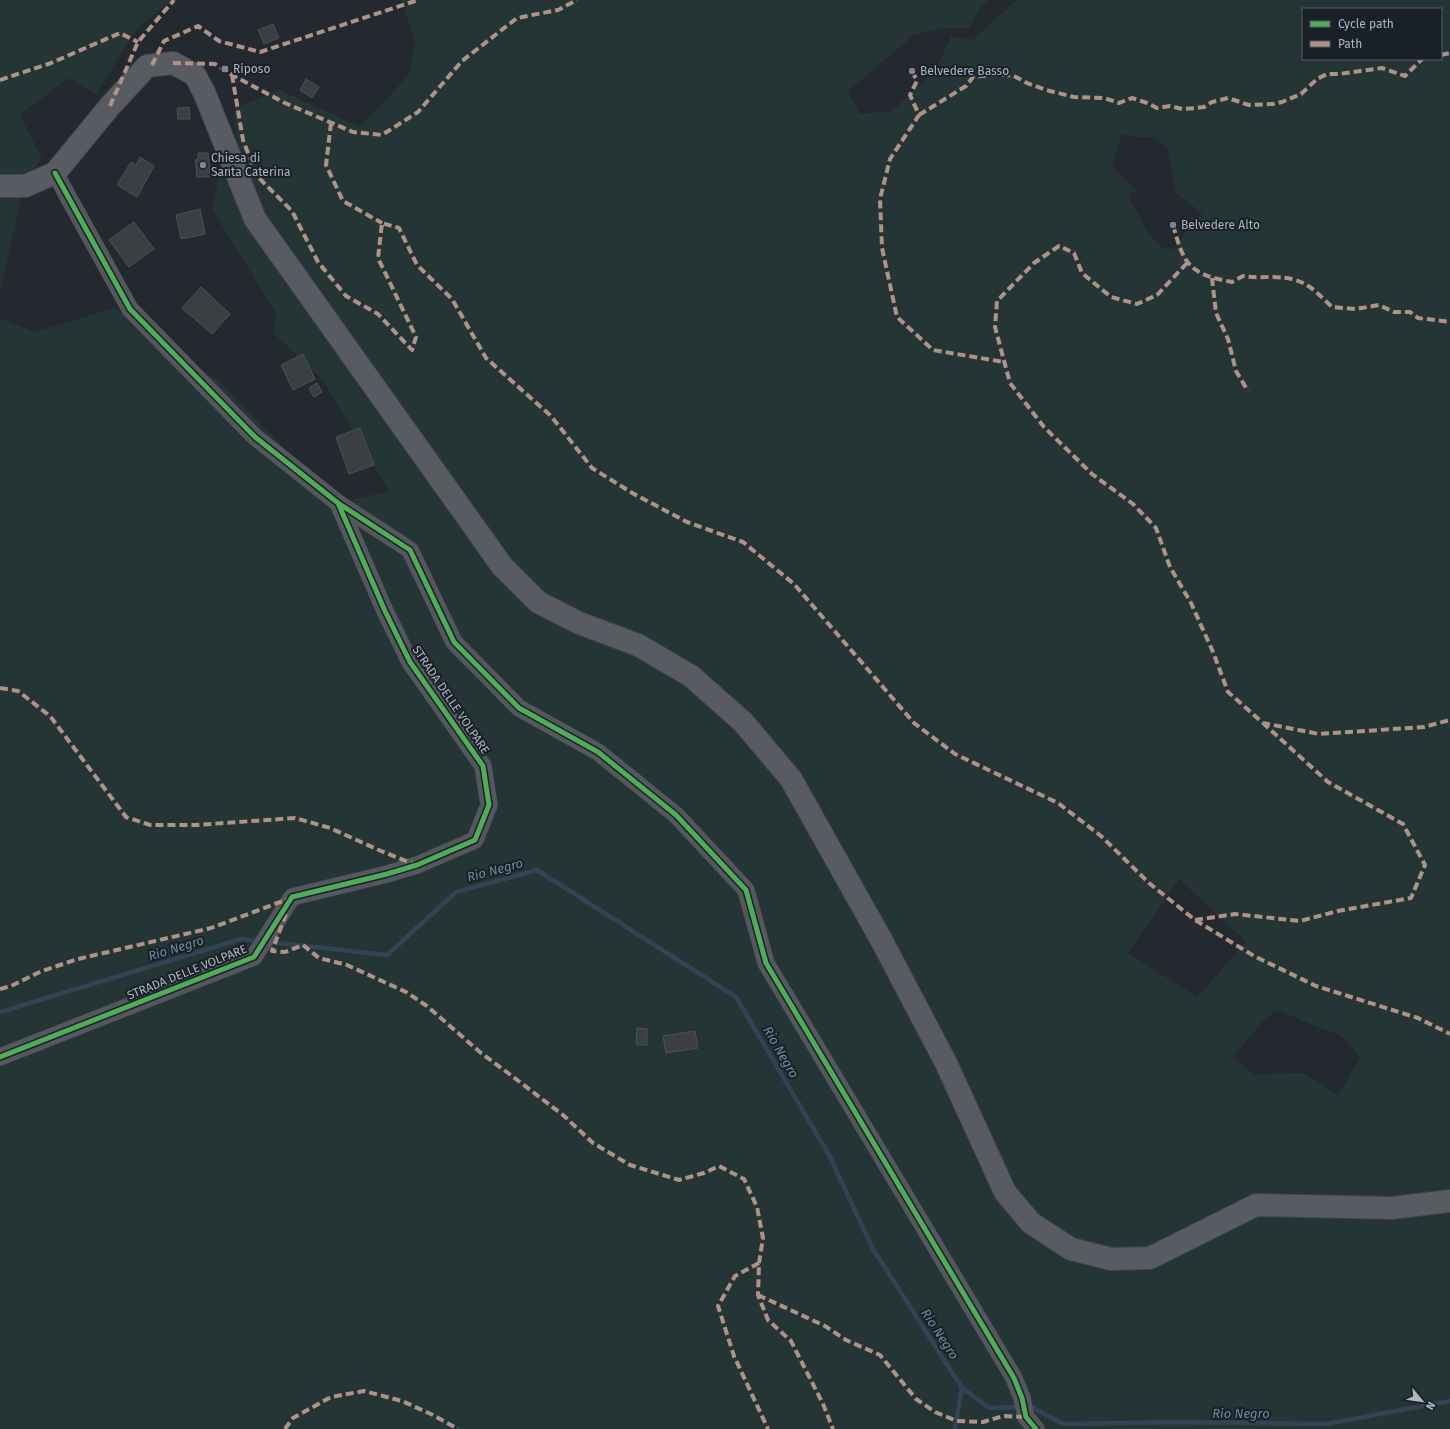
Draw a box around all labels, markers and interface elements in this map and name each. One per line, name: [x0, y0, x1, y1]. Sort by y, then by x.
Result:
legend: [1302, 8, 1442, 60]
text: Cycle path: [1338, 17, 1394, 31]
text: Path: [1338, 37, 1362, 51]
place label: Riposo: [233, 62, 270, 76]
marker: Riposo: [220, 64, 230, 74]
place label: Belvedere Basso: [920, 64, 1009, 78]
marker: Belvedere Basso: [907, 66, 917, 76]
place label: Chiesa di Santa Caterina: [211, 151, 290, 179]
marker: Chiesa di Santa Caterina: [198, 160, 208, 170]
place label: Belvedere Alto: [1181, 218, 1260, 232]
marker: Belvedere Alto: [1168, 220, 1178, 230]
street label: STRADA DELLE VOLPARE: [409, 643, 493, 757]
water label: Rio Negro: [465, 855, 525, 885]
water label: Rio Negro: [146, 932, 206, 964]
street label: STRADA DELLE VOLPARE: [125, 942, 249, 1002]
water label: Rio Negro: [760, 1023, 802, 1081]
water label: Rio Negro: [918, 1306, 962, 1362]
north arrow: [1402, 1381, 1442, 1421]
text: N: [1423, 1399, 1438, 1412]
water label: Rio Negro: [1212, 1406, 1270, 1421]

